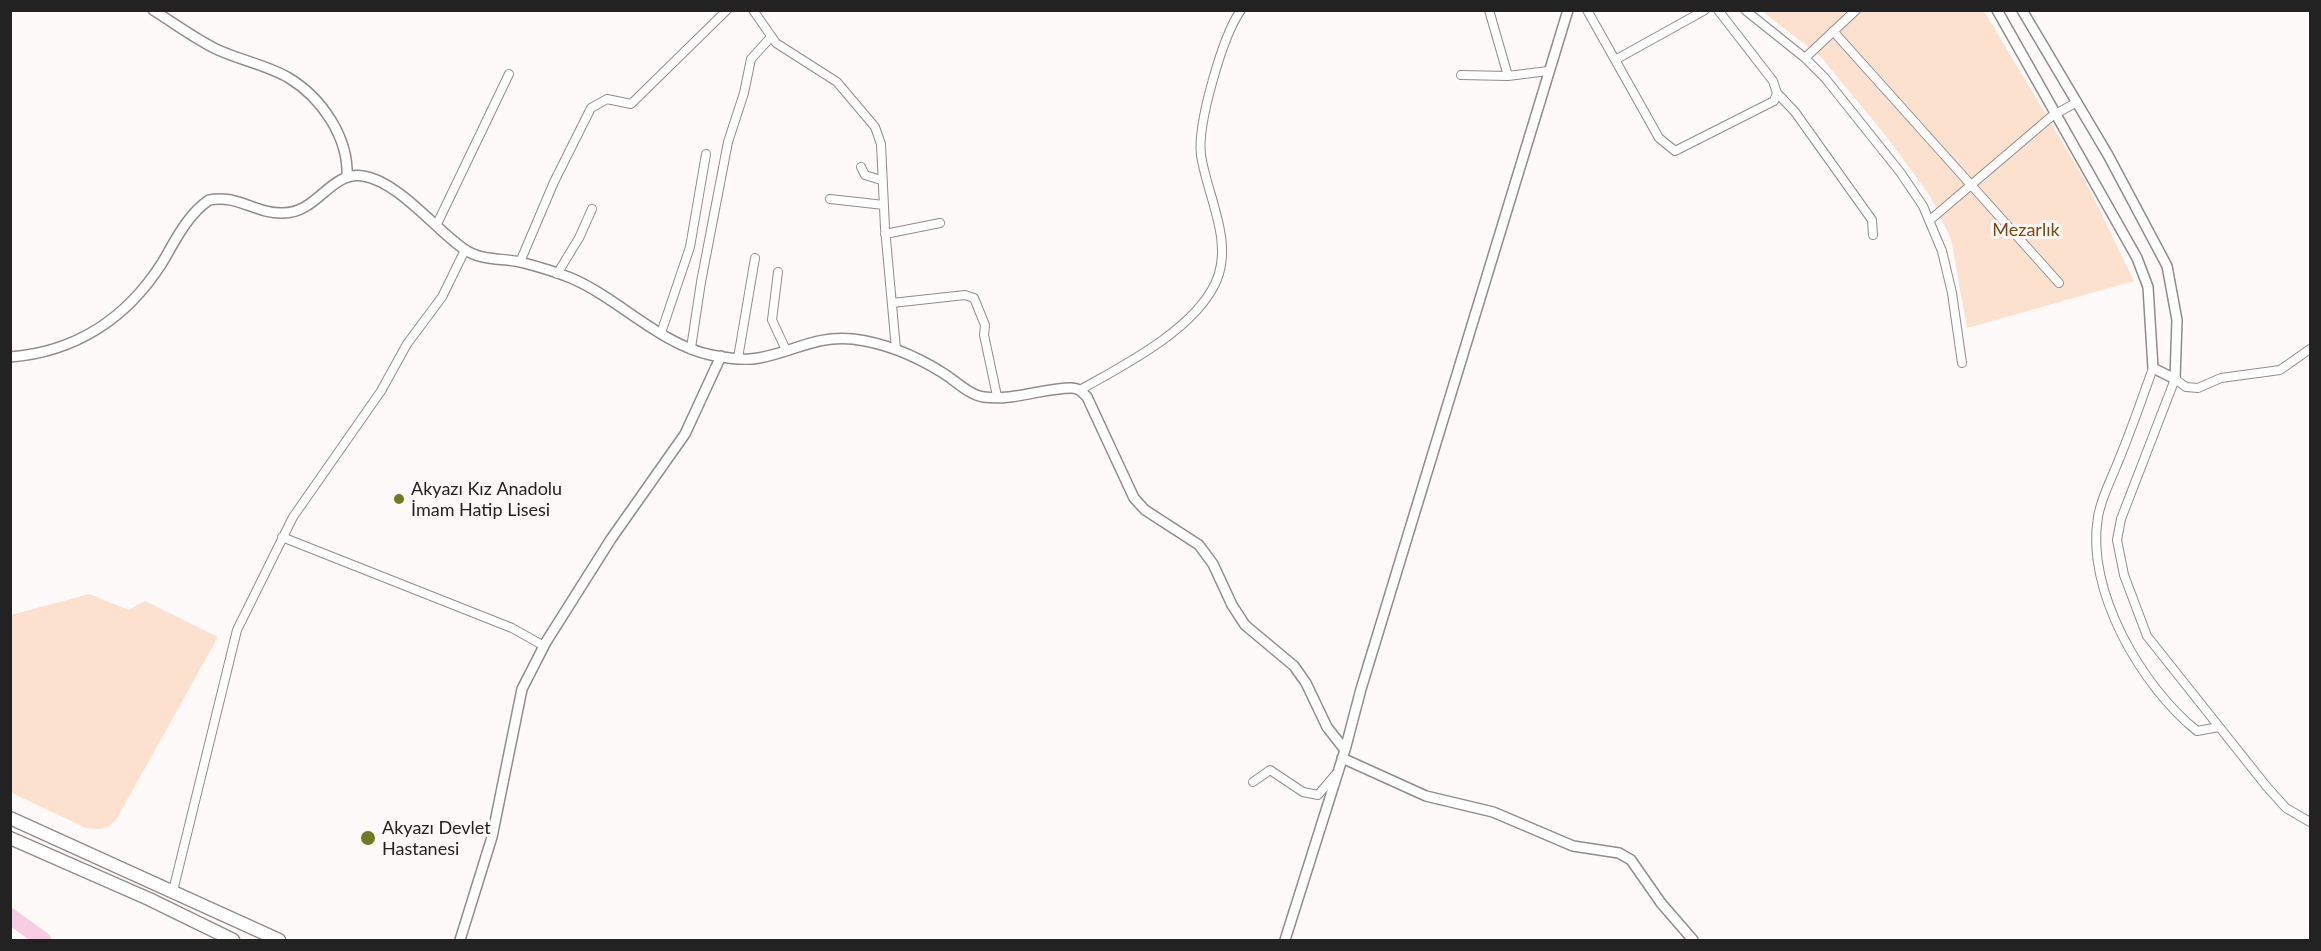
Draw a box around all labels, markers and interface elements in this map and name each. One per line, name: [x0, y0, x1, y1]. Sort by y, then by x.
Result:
park label: Mezarlık: [1992, 219, 2060, 241]
place label: Akyazı Kız Anadolu İmam Hatip Lisesi: [411, 478, 562, 520]
marker: Akyazı Kız Anadolu İmam Hatip Lisesi: [392, 492, 406, 506]
place label: Akyazı Devlet Hastanesi: [382, 817, 491, 860]
marker: Akyazı Devlet Hastanesi: [359, 829, 377, 847]

